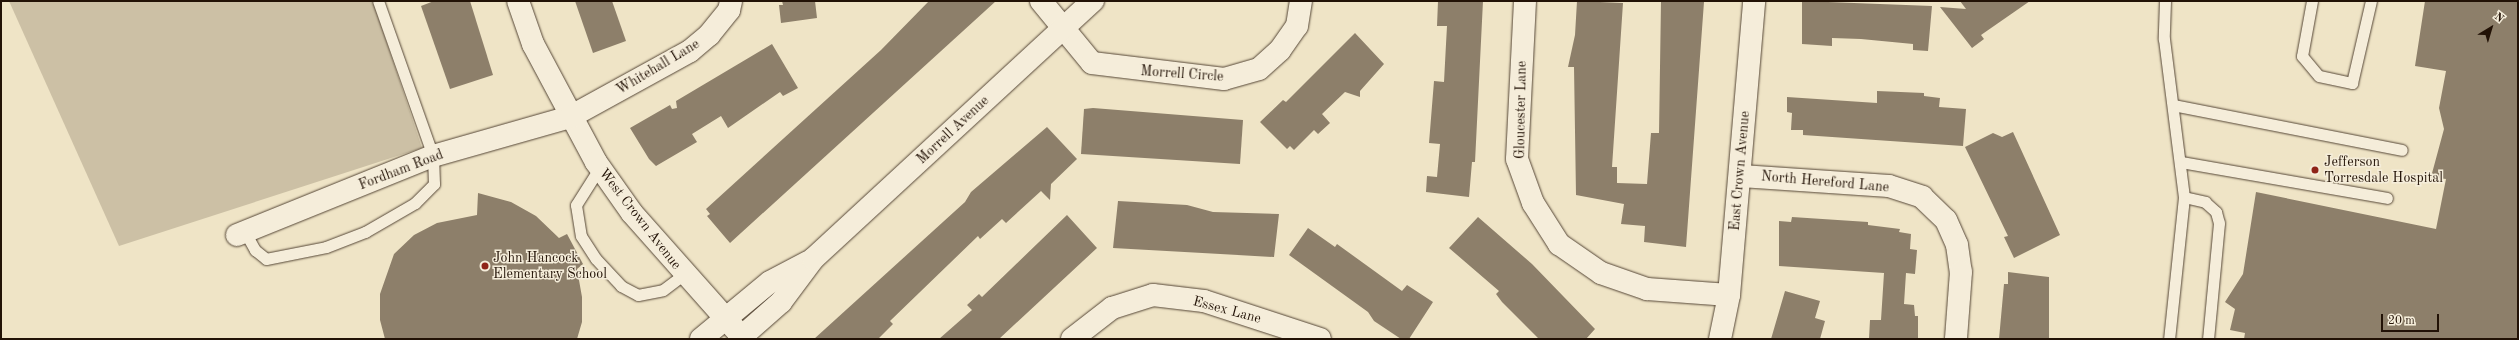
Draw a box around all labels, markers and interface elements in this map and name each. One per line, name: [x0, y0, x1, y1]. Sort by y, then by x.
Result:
north arrow: [2471, 8, 2511, 48]
text: N: [2492, 11, 2505, 25]
street label: Whitehall Lane: [613, 36, 703, 98]
street label: Gloucester Lane: [1512, 61, 1530, 159]
street label: Morrell Circle: [1140, 63, 1224, 85]
street label: Morrell Avenue: [913, 92, 993, 168]
street label: East Crown Avenue: [1726, 110, 1754, 232]
street label: Fordham Road: [356, 146, 446, 194]
place label: Jefferson Torresdale Hospital: [2324, 154, 2443, 186]
marker: Jefferson Torresdale Hospital: [2309, 164, 2321, 176]
street label: West Crown Avenue: [595, 165, 685, 273]
street label: North Hereford Lane: [1760, 168, 1890, 196]
place label: John Hancock Elementary School: [493, 250, 607, 282]
marker: John Hancock Elementary School: [480, 261, 490, 271]
street label: Essex Lane: [1191, 293, 1263, 327]
scale bar: [2383, 306, 2441, 332]
text: 20 m: [2388, 315, 2415, 327]

